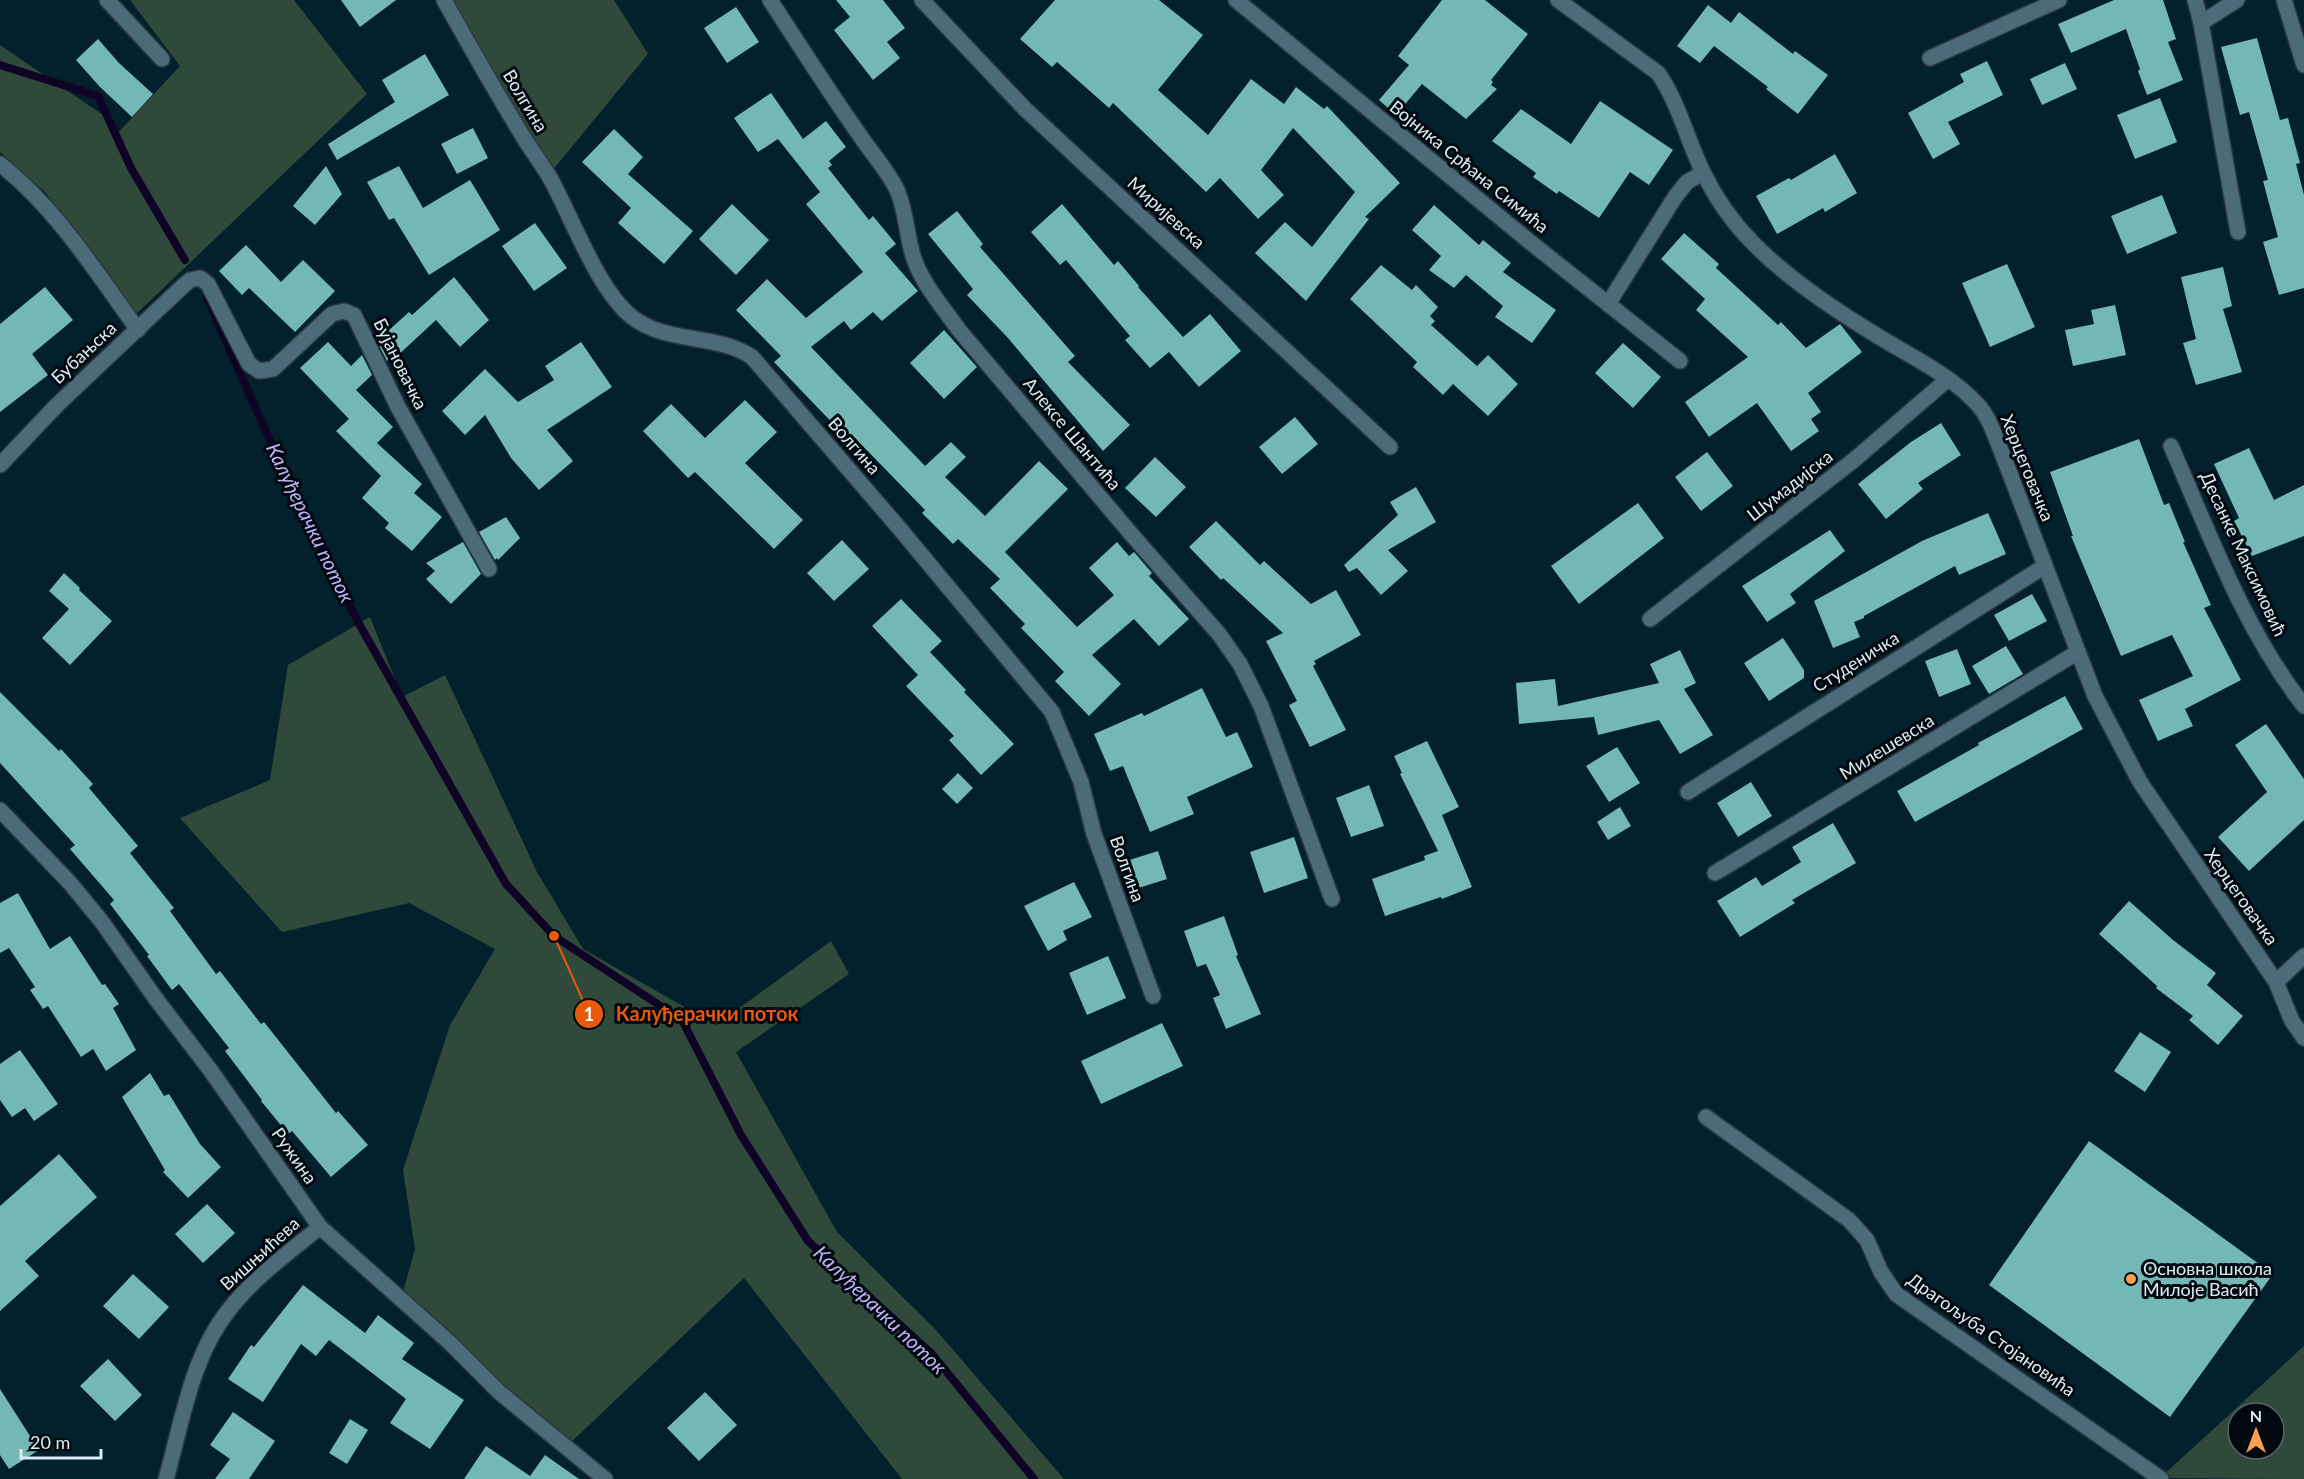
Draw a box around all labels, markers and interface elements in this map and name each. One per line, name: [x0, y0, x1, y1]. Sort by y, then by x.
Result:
street label: Волгина: [499, 65, 553, 136]
street label: Војника Срђана Симића: [1386, 95, 1554, 237]
street label: Миријевска: [1123, 172, 1210, 253]
street label: Бујановачка: [369, 314, 432, 413]
street label: Бубањска: [46, 317, 120, 388]
street label: Алексе Шантића: [1019, 372, 1126, 494]
street label: Херцеговачка: [1996, 411, 2059, 524]
street label: Волгина: [824, 412, 886, 479]
water label: Калуђерачки поток: [262, 439, 360, 607]
street label: Шумадијска: [1742, 445, 1837, 526]
street label: Десанке Максимовић: [2196, 468, 2292, 640]
street label: Студеничка: [1808, 626, 1903, 696]
street label: Милешевска: [1835, 708, 1938, 784]
street label: Волгина: [1106, 833, 1150, 905]
street label: Херцеговачка: [2200, 844, 2283, 949]
callout: Калуђерачки поток: [574, 995, 810, 1033]
text: Калуђерачки поток: [616, 1001, 798, 1025]
text: 1: [584, 1003, 594, 1025]
street label: Ружина: [268, 1123, 322, 1188]
street label: Вишњићева: [215, 1212, 304, 1295]
water label: Калуђерачки поток: [810, 1240, 952, 1379]
place label: Основна школа Милоје Васић: [2143, 1257, 2272, 1300]
street label: Драгољуба Стојановића: [1903, 1268, 2080, 1401]
marker: Основна школа Милоје Васић: [2124, 1272, 2138, 1286]
north arrow: [2226, 1401, 2286, 1461]
text: N: [2250, 1406, 2262, 1425]
scale bar: [21, 1422, 100, 1460]
text: 20 m: [30, 1431, 70, 1453]

